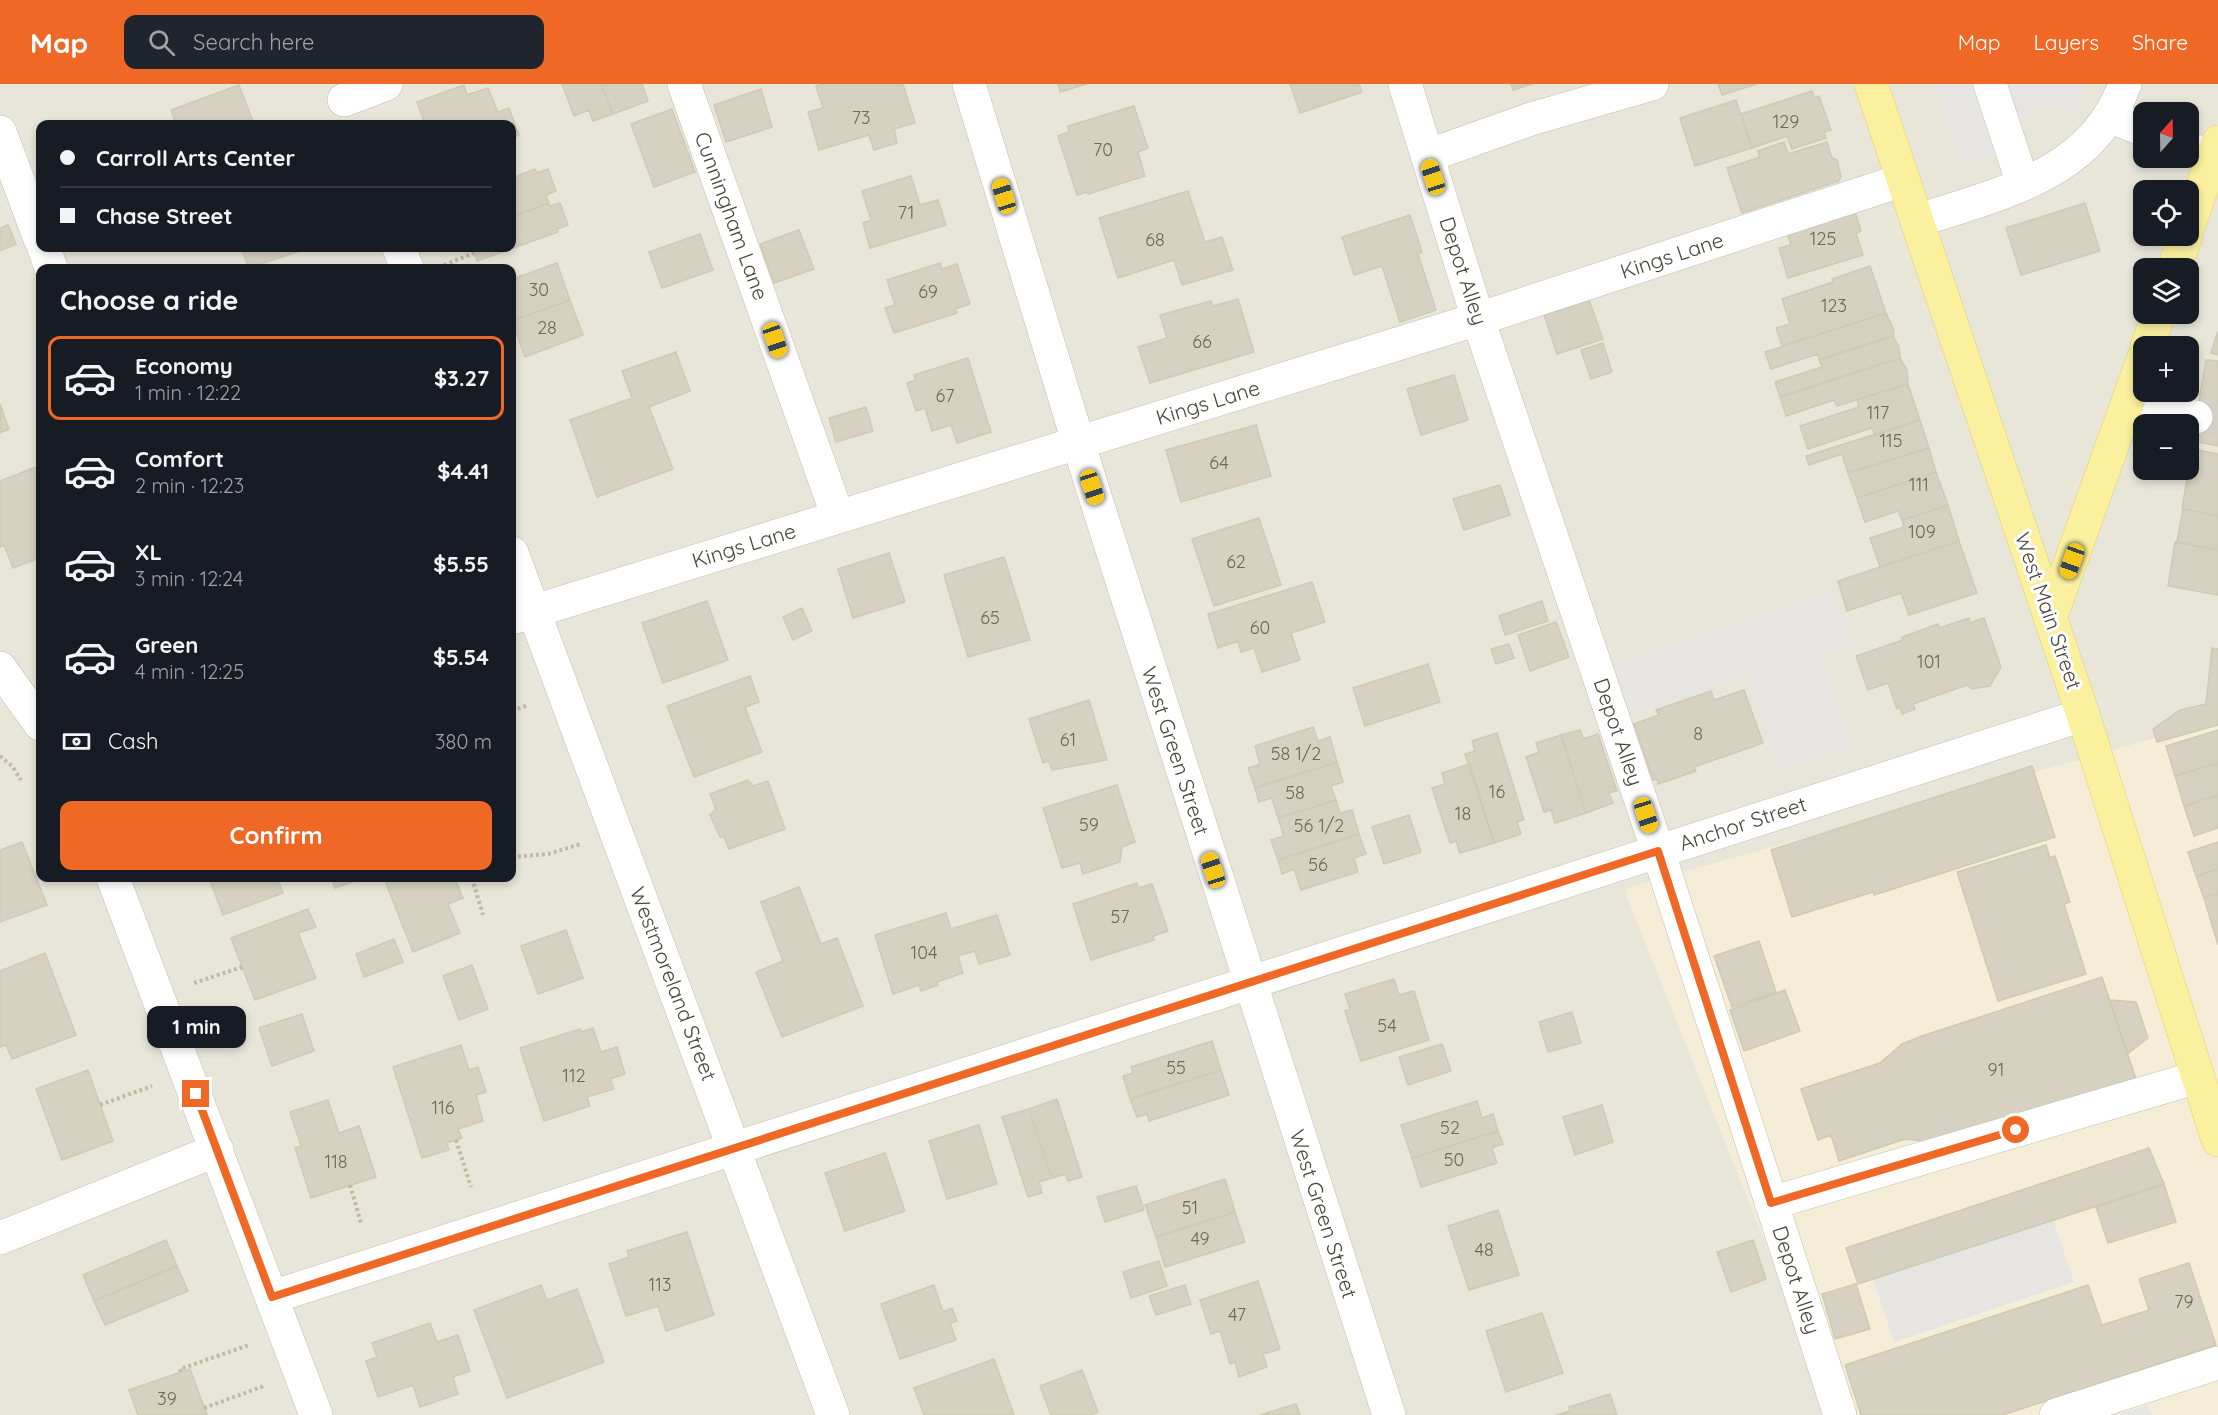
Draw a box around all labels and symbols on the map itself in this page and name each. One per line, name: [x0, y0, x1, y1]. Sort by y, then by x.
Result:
north arrow: [2133, 102, 2199, 168]
house number: 73: [852, 106, 870, 129]
house number: 129: [1773, 110, 1799, 133]
street label: Cunningham Lane: [689, 128, 774, 303]
house number: 70: [1093, 138, 1113, 161]
car: [1419, 157, 1447, 197]
car: [990, 176, 1018, 216]
house number: 71: [898, 201, 914, 224]
street label: Depot Alley: [1434, 213, 1494, 328]
street label: Kings Lane: [1617, 226, 1727, 284]
house number: 125: [1810, 227, 1836, 250]
house number: 68: [1145, 228, 1165, 251]
house number: 30: [529, 278, 549, 301]
house number: 69: [918, 280, 938, 303]
house number: 123: [1821, 294, 1847, 317]
house number: 28: [537, 316, 557, 339]
car: [761, 320, 789, 360]
house number: 66: [1192, 330, 1212, 353]
street label: Kings Lane: [1153, 374, 1263, 430]
house number: 67: [936, 384, 954, 407]
house number: 117: [1867, 401, 1889, 424]
house number: 115: [1879, 429, 1903, 452]
house number: 64: [1209, 451, 1229, 474]
car: [1078, 467, 1106, 507]
house number: 111: [1909, 473, 1929, 496]
street label: Kings Lane: [689, 517, 799, 573]
house number: 109: [1908, 520, 1936, 543]
street label: West Main Street: [2010, 529, 2088, 693]
car: [2057, 541, 2087, 581]
house number: 62: [1226, 550, 1246, 573]
house number: 65: [980, 606, 1000, 629]
house number: 60: [1250, 616, 1270, 639]
house number: 101: [1917, 650, 1941, 673]
street label: West Green Street: [1136, 663, 1215, 838]
street label: Depot Alley: [1588, 674, 1649, 789]
house number: 8: [1693, 722, 1703, 745]
house number: 61: [1060, 728, 1076, 751]
house number: 58 1/2: [1271, 742, 1321, 765]
house number: 16: [1489, 780, 1505, 803]
house number: 58: [1285, 781, 1305, 804]
street label: Anchor Street: [1676, 790, 1810, 856]
car: [1632, 795, 1660, 835]
house number: 18: [1455, 802, 1471, 825]
house number: 59: [1079, 813, 1099, 836]
house number: 56 1/2: [1294, 814, 1344, 837]
car: [1199, 850, 1227, 890]
house number: 56: [1308, 853, 1328, 876]
street label: Westmoreland Street: [625, 883, 723, 1084]
house number: 57: [1110, 905, 1130, 928]
house number: 104: [911, 941, 937, 964]
callout: 1 min: [146, 1007, 246, 1049]
house number: 54: [1377, 1014, 1397, 1037]
house number: 55: [1166, 1056, 1186, 1079]
house number: 91: [1988, 1058, 2004, 1081]
house number: 112: [562, 1064, 586, 1087]
route end: [182, 1080, 209, 1107]
house number: 116: [431, 1096, 455, 1119]
house number: 52: [1440, 1116, 1460, 1139]
route start: [2002, 1116, 2029, 1143]
street label: West Green Street: [1284, 1126, 1363, 1301]
house number: 50: [1444, 1148, 1464, 1171]
house number: 118: [324, 1150, 348, 1173]
house number: 51: [1182, 1196, 1198, 1219]
street label: Depot Alley: [1767, 1222, 1827, 1337]
house number: 49: [1190, 1227, 1210, 1250]
house number: 48: [1474, 1238, 1494, 1261]
house number: 113: [649, 1273, 671, 1296]
house number: 79: [2174, 1290, 2194, 1313]
house number: 47: [1228, 1303, 1246, 1326]
house number: 39: [157, 1387, 177, 1410]

